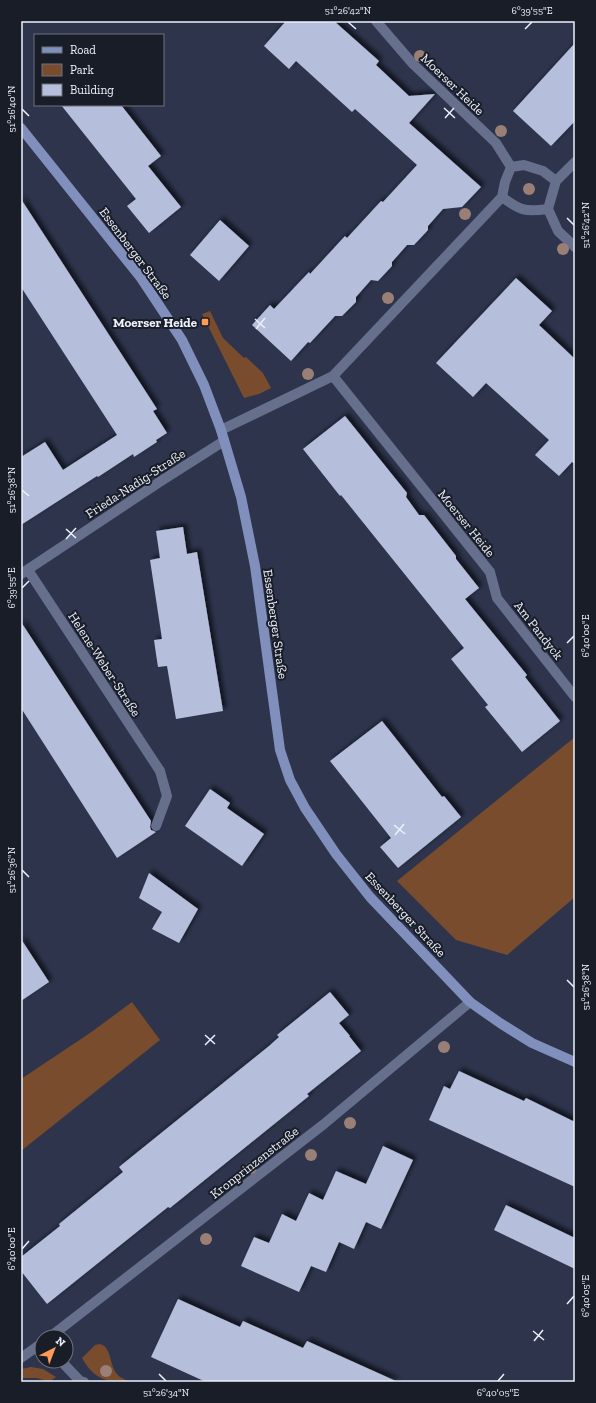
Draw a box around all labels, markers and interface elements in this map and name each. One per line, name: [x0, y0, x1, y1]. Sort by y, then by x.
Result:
text: 51°26'42"N: [325, 5, 372, 17]
text: 6°39'55"E: [511, 5, 553, 17]
legend: [34, 34, 164, 106]
text: Road: [70, 43, 96, 57]
street label: Moerser Heide: [418, 51, 487, 118]
text: Park: [70, 63, 95, 77]
text: Building: [70, 83, 114, 97]
text: 51°26'40"N: [6, 85, 18, 132]
text: 51°26'42"N: [580, 201, 592, 248]
street label: Essenberger Straße: [96, 205, 175, 302]
place label: Moerser Heide: [113, 315, 198, 330]
marker: Moerser Heide: [200, 317, 210, 327]
street label: Frieda-Nadig-Straße: [83, 446, 188, 521]
text: 51°26'38"N: [6, 466, 18, 513]
street label: Moerser Heide: [435, 487, 498, 560]
text: 6°39'55"E: [6, 567, 18, 609]
street label: Essenberger Straße: [260, 568, 291, 680]
street label: Am Pandyck: [511, 598, 566, 663]
street label: Helene-Weber-Straße: [65, 609, 144, 719]
text: 6°40'00"E: [580, 614, 592, 658]
text: 51°26'36"N: [6, 846, 18, 893]
street label: Essenberger Straße: [362, 869, 449, 960]
text: 51°26'38"N: [580, 963, 592, 1010]
street label: Kronprinzenstraße: [207, 1123, 302, 1202]
text: 6°40'00"E: [6, 1227, 18, 1271]
text: 6°40'05"E: [580, 1275, 592, 1317]
north arrow: [34, 1329, 74, 1369]
text: N: [53, 1334, 68, 1350]
text: 51°26'34"N: [143, 1387, 190, 1399]
text: 6°40'05"E: [477, 1387, 519, 1399]

